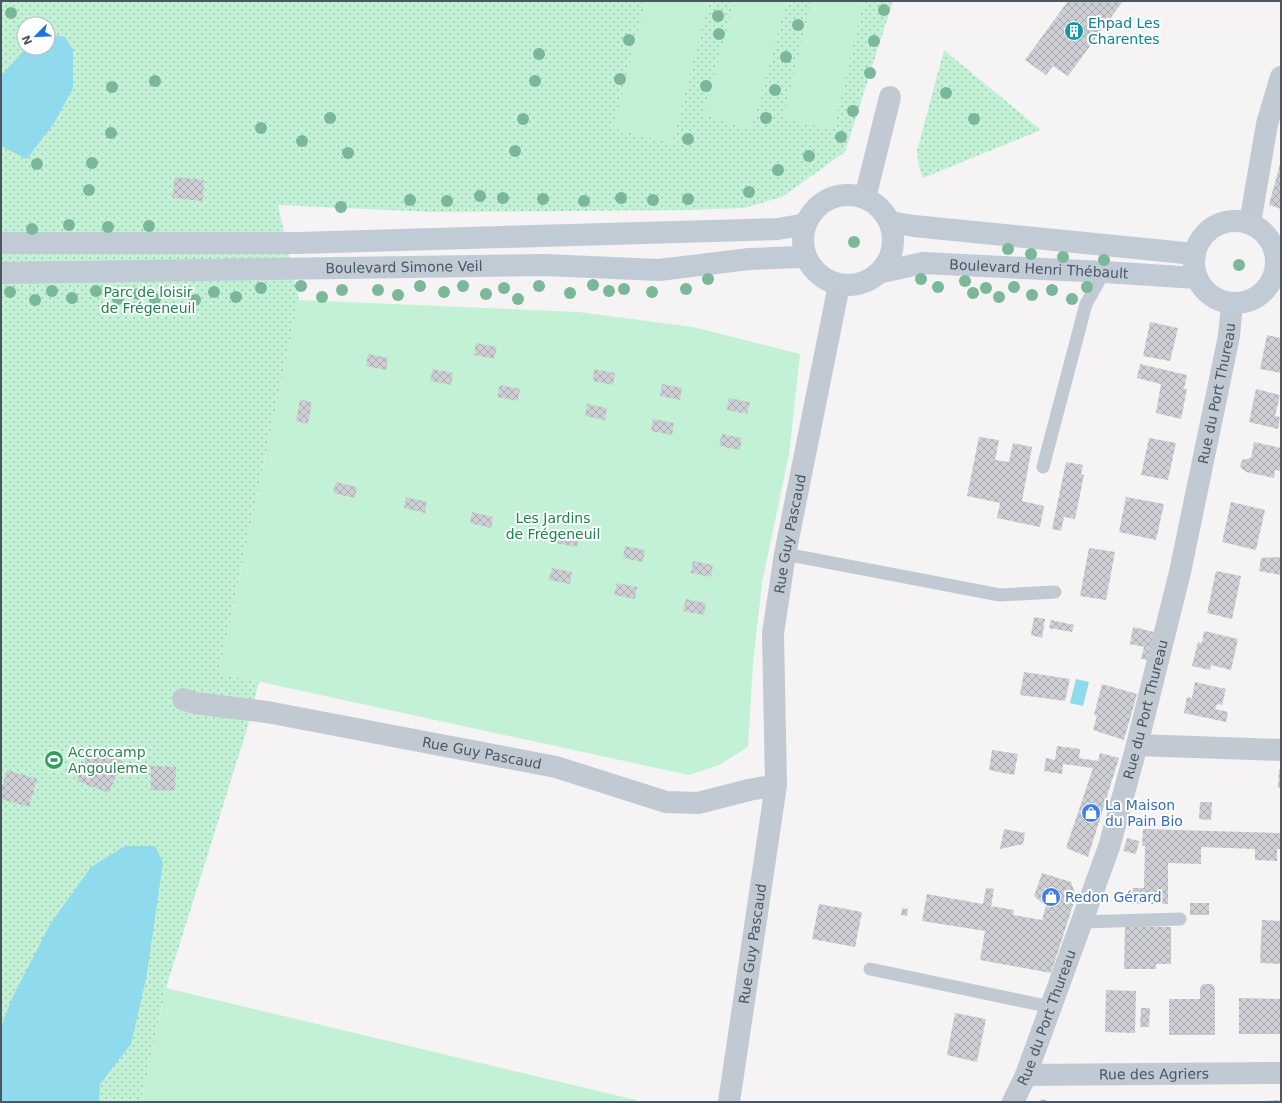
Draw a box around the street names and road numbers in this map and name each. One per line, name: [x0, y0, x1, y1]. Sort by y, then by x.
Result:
street label: Boulevard Henri Thébault: [949, 256, 1129, 282]
street label: Boulevard Simone Veil: [325, 258, 483, 276]
street label: Rue du Port Thureau: [1195, 322, 1238, 465]
street label: Rue Guy Pascaud: [771, 473, 809, 595]
street label: Rue du Port Thureau: [1120, 638, 1171, 781]
street label: Rue Guy Pascaud: [421, 734, 543, 772]
street label: Rue Guy Pascaud: [736, 883, 769, 1005]
street label: Rue du Port Thureau: [1014, 948, 1079, 1088]
street label: Rue des Agriers: [1099, 1066, 1209, 1082]

